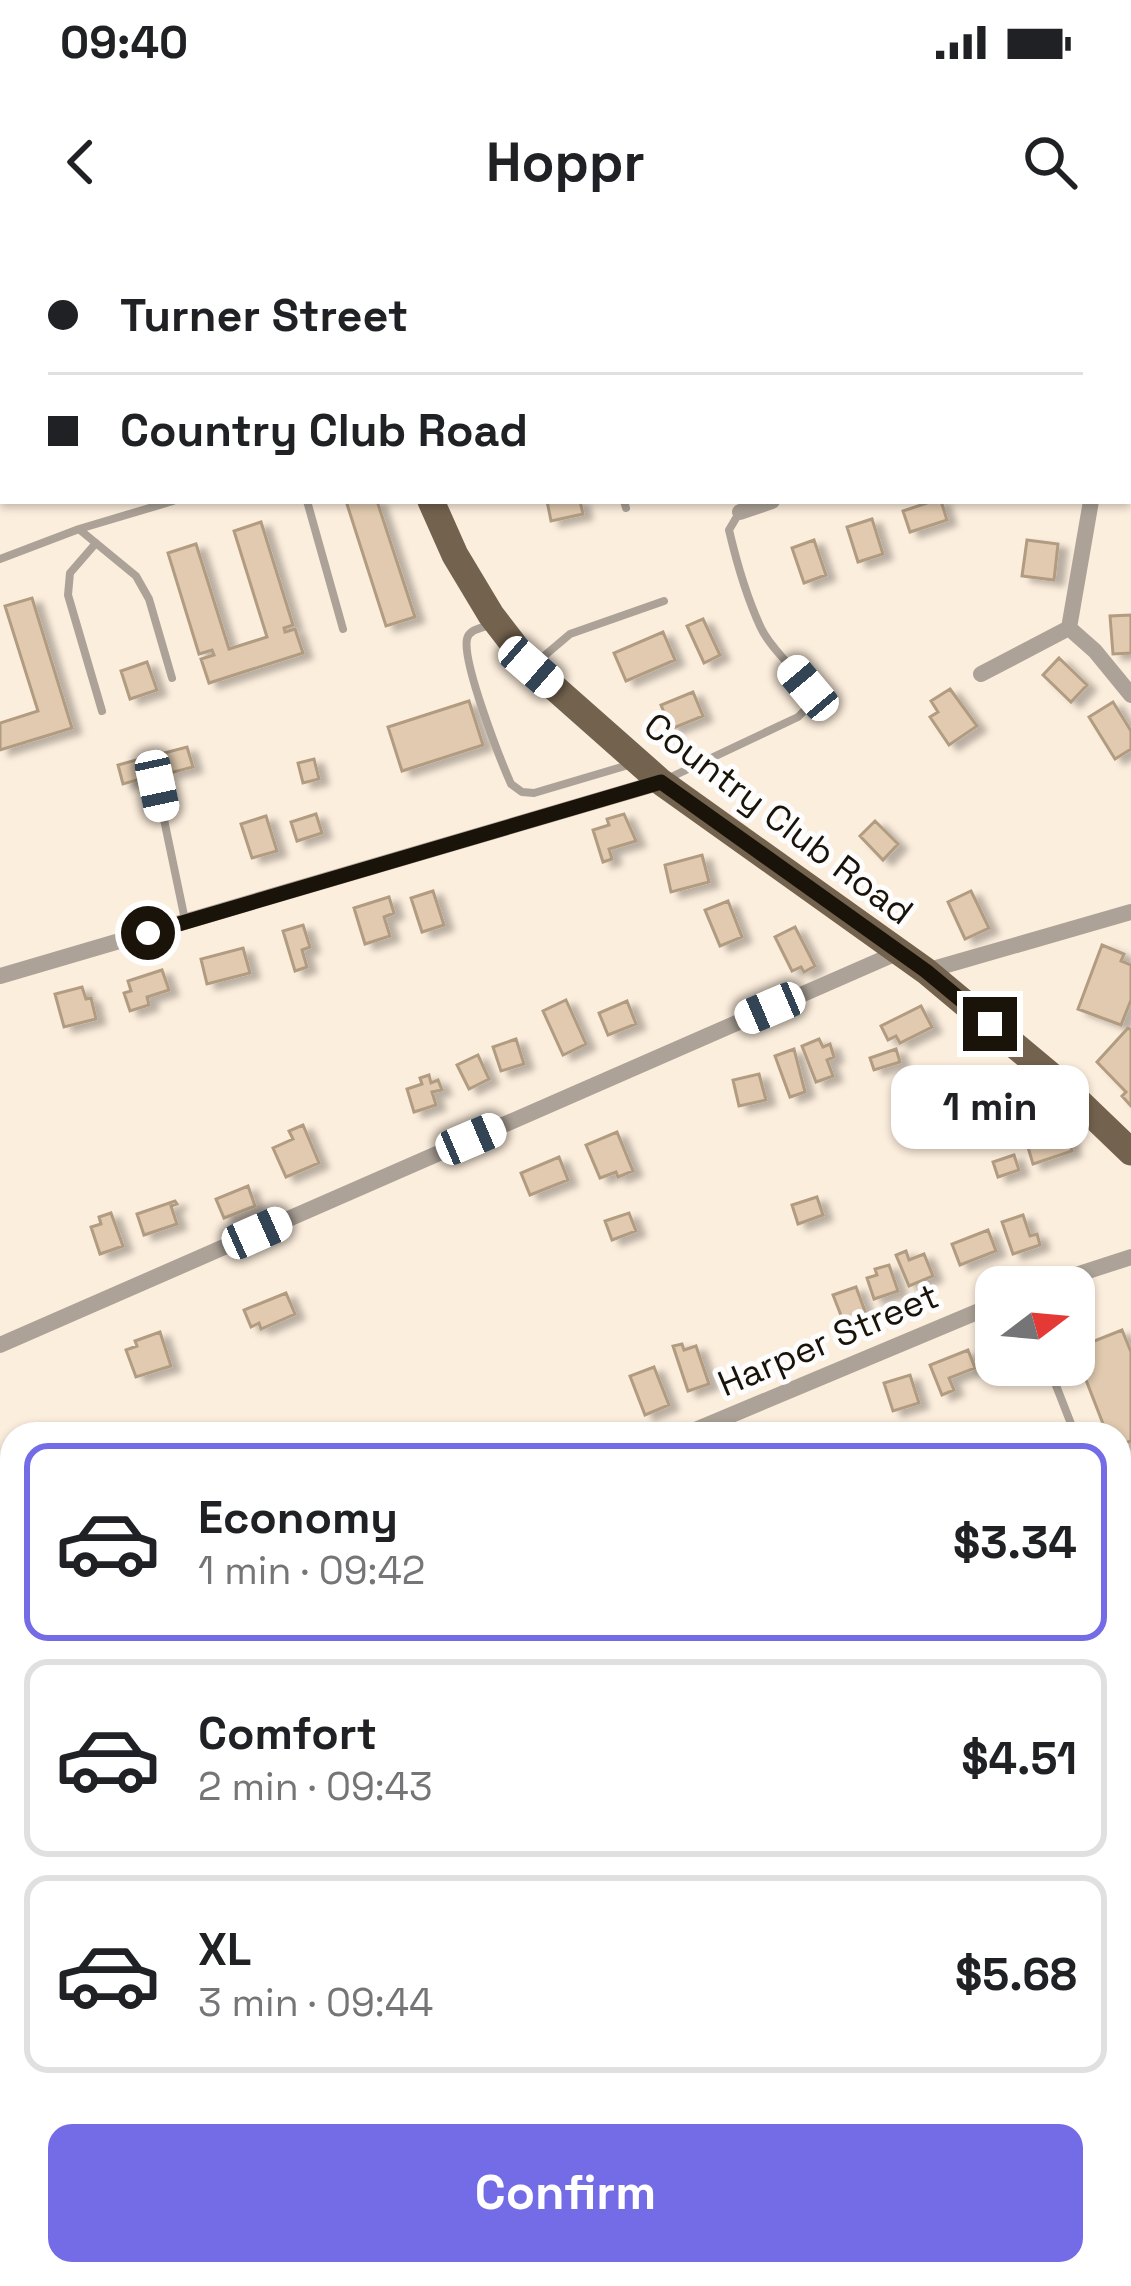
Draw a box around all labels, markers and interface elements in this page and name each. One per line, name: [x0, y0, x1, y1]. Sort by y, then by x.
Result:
text: 09:40: [60, 14, 188, 71]
text: Hoppr: [486, 128, 645, 197]
icon: back: [48, 129, 114, 195]
icon: search: [1017, 129, 1083, 195]
text: Turner Street: [120, 287, 408, 344]
text: Country Club Road: [120, 402, 528, 459]
car: [492, 630, 570, 704]
car: [771, 649, 845, 727]
street label: Country Club Road: [635, 703, 922, 935]
car: [132, 747, 182, 825]
route start: [121, 906, 175, 960]
car: [730, 977, 810, 1039]
route end: [963, 997, 1017, 1051]
callout: 1 min: [891, 1066, 1089, 1150]
text: 1 min: [942, 1082, 1038, 1131]
car: [431, 1108, 511, 1170]
car: [217, 1202, 297, 1264]
north arrow: [975, 1266, 1095, 1386]
map controls: [975, 1266, 1095, 1386]
street label: Harper Street: [711, 1273, 946, 1407]
icon: car: [54, 1488, 162, 1596]
text: Economy: [198, 1489, 398, 1546]
text: $3.34: [953, 1514, 1077, 1571]
text: 1 min · 09:42: [198, 1546, 425, 1595]
icon: car: [54, 1704, 162, 1812]
text: Comfort: [198, 1705, 377, 1762]
text: $4.51: [961, 1730, 1077, 1787]
text: 2 min · 09:43: [198, 1762, 433, 1811]
icon: car: [54, 1920, 162, 2028]
text: XL: [198, 1921, 251, 1978]
text: $5.68: [955, 1946, 1077, 2003]
text: 3 min · 09:44: [198, 1978, 433, 2027]
button: Confirm: [48, 2124, 1083, 2262]

